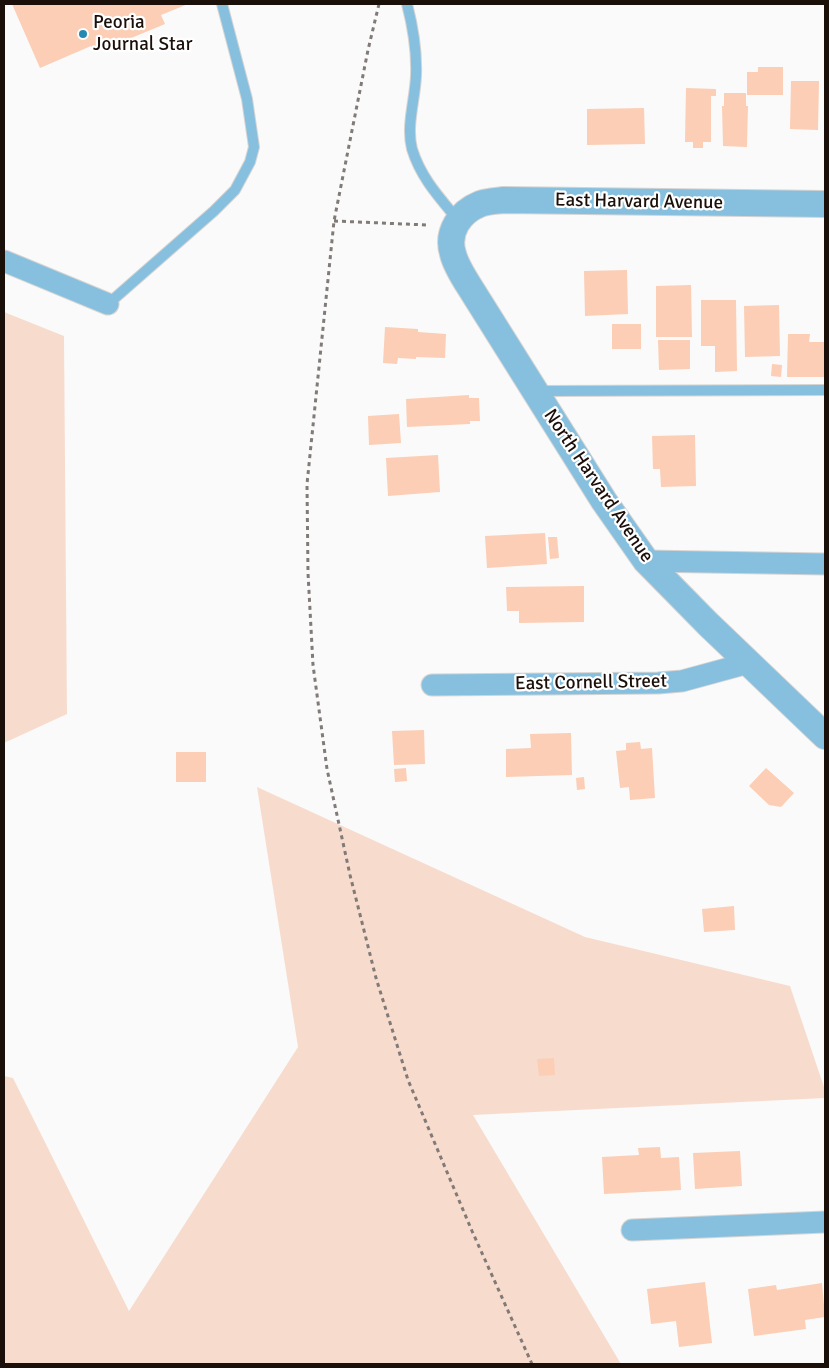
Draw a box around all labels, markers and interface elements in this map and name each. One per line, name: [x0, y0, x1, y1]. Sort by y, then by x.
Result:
place label: Peoria Journal Star: [93, 12, 192, 56]
marker: Peoria Journal Star: [77, 28, 89, 40]
street label: East Harvard Avenue: [555, 189, 723, 215]
street label: North Harvard Avenue: [538, 405, 658, 567]
street label: East Cornell Street: [515, 670, 667, 696]

